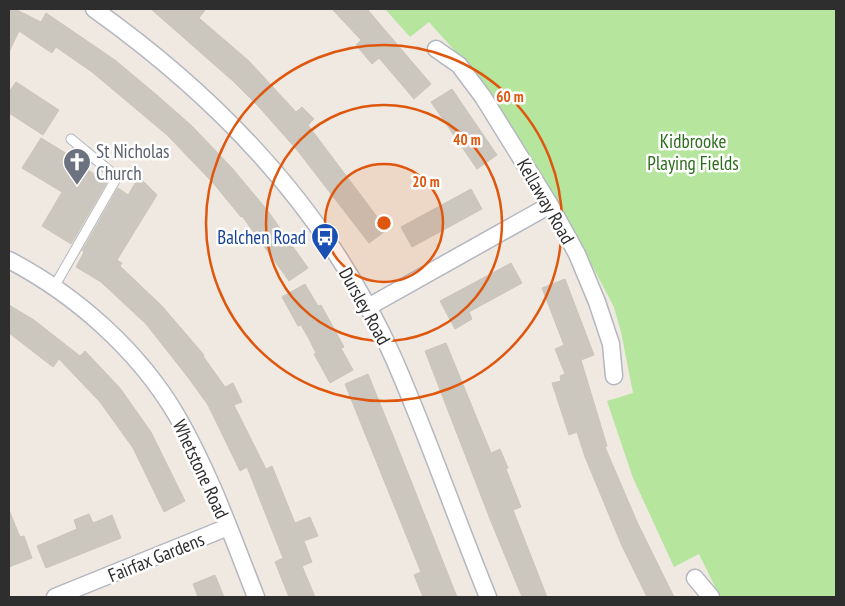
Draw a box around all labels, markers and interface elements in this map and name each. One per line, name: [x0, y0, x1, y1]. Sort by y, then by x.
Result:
text: 60 m: [496, 87, 524, 106]
park label: Kidbrooke Playing Fields: [647, 129, 739, 175]
text: 40 m: [453, 130, 481, 149]
place label: St Nicholas Church: [96, 139, 170, 185]
church icon: St Nicholas Church: [62, 147, 92, 186]
street label: Kellaway Road: [512, 154, 580, 248]
text: 20 m: [412, 172, 440, 191]
centre of rings: [375, 214, 393, 232]
bus stop icon: Balchen Road: [310, 222, 340, 261]
place label: Balchen Road: [217, 225, 306, 249]
street label: Dursley Road: [334, 263, 396, 349]
street label: Whetstone Road: [168, 416, 234, 522]
street label: Fairfax Gardens: [104, 527, 208, 587]

